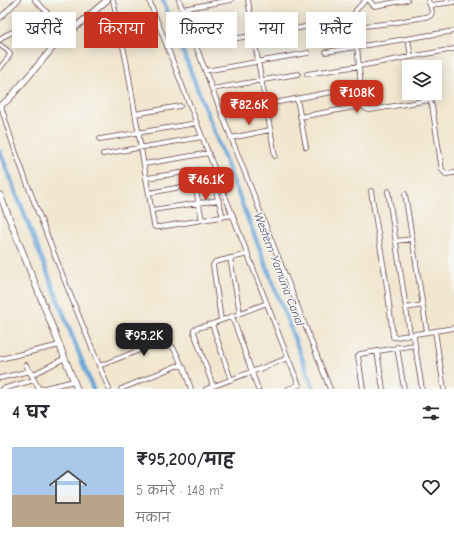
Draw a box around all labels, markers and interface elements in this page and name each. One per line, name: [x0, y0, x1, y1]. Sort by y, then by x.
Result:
chip: खरीदें: [12, 12, 76, 48]
chip: किराया: [84, 12, 158, 48]
chip: फ़िल्टर: [166, 12, 237, 48]
chip: नया: [245, 12, 298, 48]
chip: फ़्लैट: [306, 12, 366, 48]
map controls: [402, 60, 442, 100]
button: layers: [402, 60, 442, 100]
pin: ₹108K: [329, 80, 385, 114]
text: ₹108K: [339, 85, 375, 100]
pin: ₹82.6K: [216, 92, 282, 126]
text: ₹82.6K: [230, 97, 268, 112]
pin: ₹46.1K: [173, 167, 239, 201]
text: ₹46.1K: [188, 172, 224, 187]
water label: Western Yamuna Canal: [251, 210, 307, 328]
pin: ₹95.2K: [111, 323, 177, 357]
text: ₹95.2K: [125, 328, 163, 343]
icon: filters: [420, 402, 442, 424]
text: 4 घर: [12, 403, 49, 422]
text: ₹95,200/माह: [136, 450, 234, 469]
icon: home: [44, 463, 92, 511]
icon: heart: [420, 476, 442, 498]
text: 5 कमरे · 148 m²: [136, 483, 223, 498]
text: मकान: [136, 510, 170, 525]

